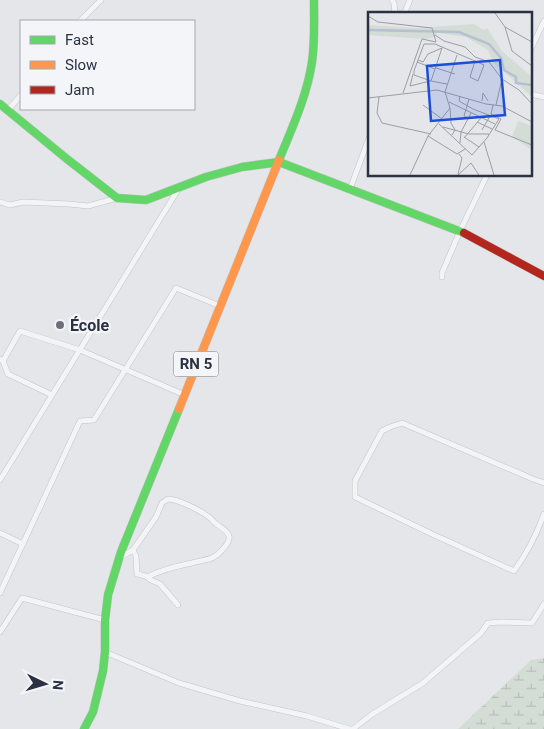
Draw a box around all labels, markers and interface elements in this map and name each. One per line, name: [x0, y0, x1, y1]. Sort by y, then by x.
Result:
inset map: [368, 12, 532, 176]
legend: [20, 20, 195, 110]
text: Fast: [65, 31, 94, 49]
text: Slow: [65, 56, 97, 74]
text: Jam: [65, 81, 95, 99]
place label: École: [70, 316, 109, 335]
marker: École: [54, 319, 66, 331]
road number: RN 5: [174, 352, 218, 376]
north arrow: [20, 659, 70, 709]
text: N: [50, 680, 66, 691]

